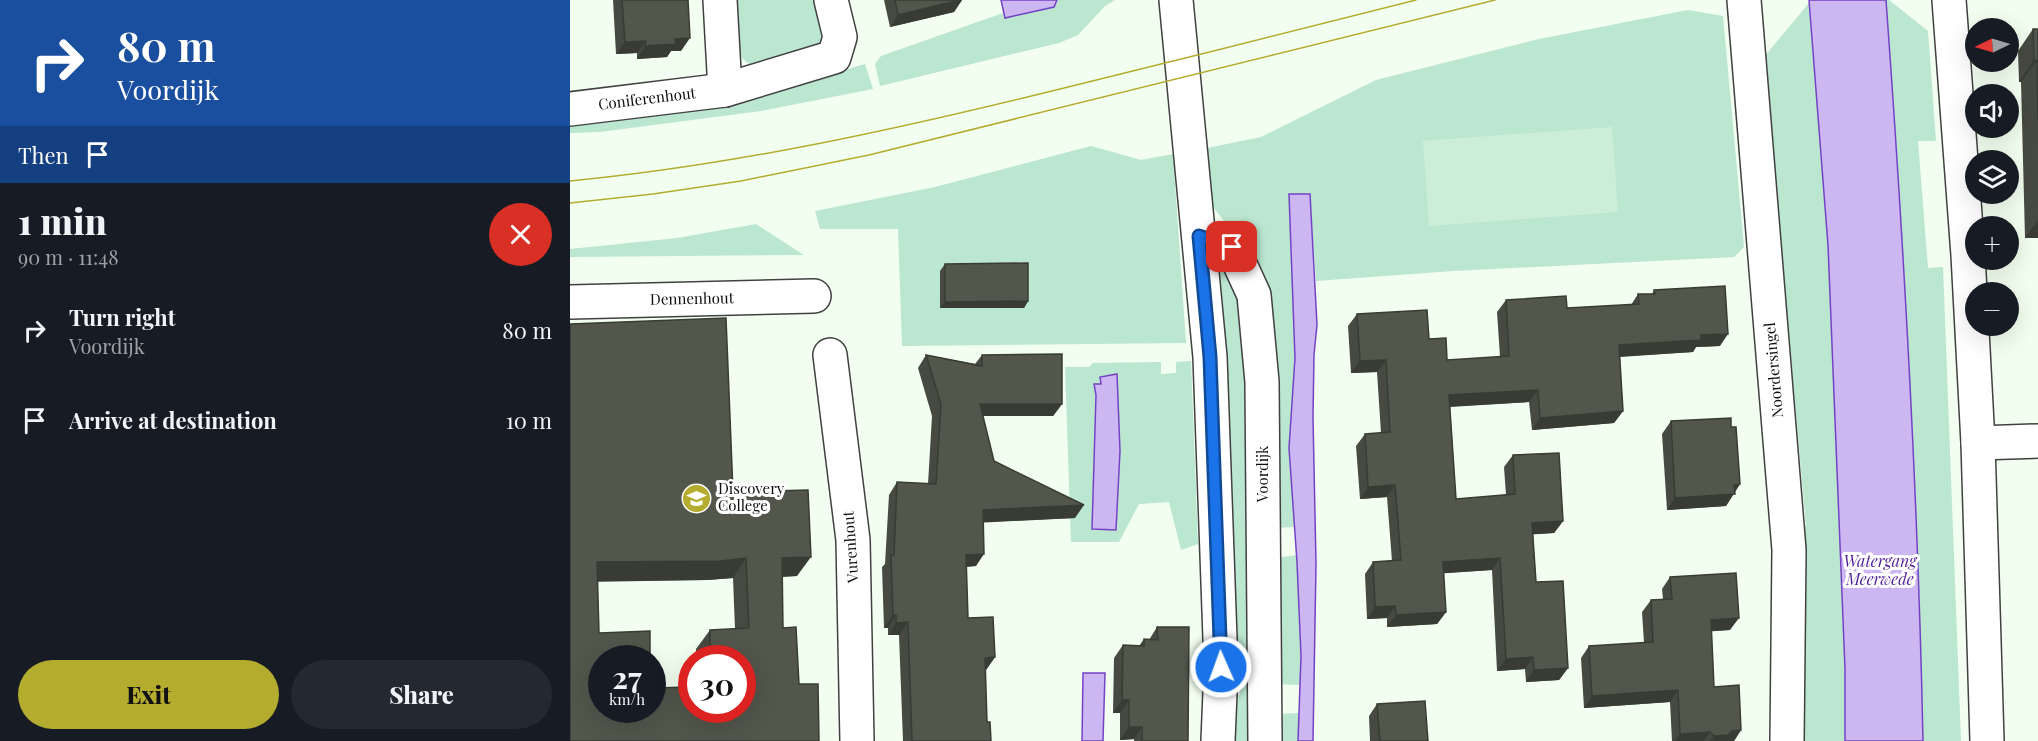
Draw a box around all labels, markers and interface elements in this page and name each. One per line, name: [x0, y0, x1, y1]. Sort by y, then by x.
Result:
text: 80 m: [117, 17, 215, 73]
north arrow: [1965, 18, 2019, 72]
map controls: [1965, 18, 2019, 336]
icon: right: [18, 24, 96, 102]
text: Voordijk: [117, 71, 219, 107]
street label: Coniferenhout: [597, 82, 698, 114]
button: sound: [1965, 84, 2019, 138]
icon: arrive: [81, 138, 114, 171]
text: Then: [18, 140, 69, 170]
button: layers: [1965, 150, 2019, 204]
text: 1 min: [18, 196, 107, 244]
button: close: [489, 203, 552, 266]
button: +: [1965, 216, 2019, 270]
pin: [1206, 221, 1257, 272]
icon: arrive: [1215, 230, 1248, 263]
text: 90 m · 11:48: [18, 243, 119, 270]
button: −: [1965, 282, 2019, 336]
street label: Dennenhout: [650, 287, 735, 309]
text: Turn right: [69, 302, 175, 332]
icon: right: [18, 314, 51, 347]
text: 80 m: [502, 315, 552, 345]
street label: Noordersingel: [1759, 322, 1787, 419]
text: Voordijk: [69, 332, 145, 359]
icon: arrive: [18, 404, 51, 437]
text: Arrive at destination: [69, 405, 277, 435]
text: 10 m: [506, 405, 552, 435]
street label: Voordijk: [1252, 445, 1272, 503]
place label: Discovery College: [718, 478, 785, 515]
school or university icon: Discovery College: [681, 482, 713, 514]
street label: Vurenhout: [837, 510, 863, 585]
water label: Watergang Meerwede: [1843, 550, 1918, 589]
position arrow: [1189, 635, 1253, 699]
speed limit sign: 30: [678, 645, 756, 723]
text: 27: [612, 657, 642, 697]
button: Exit: [18, 660, 279, 729]
button: Share: [291, 660, 552, 729]
text: km/h: [609, 689, 645, 709]

